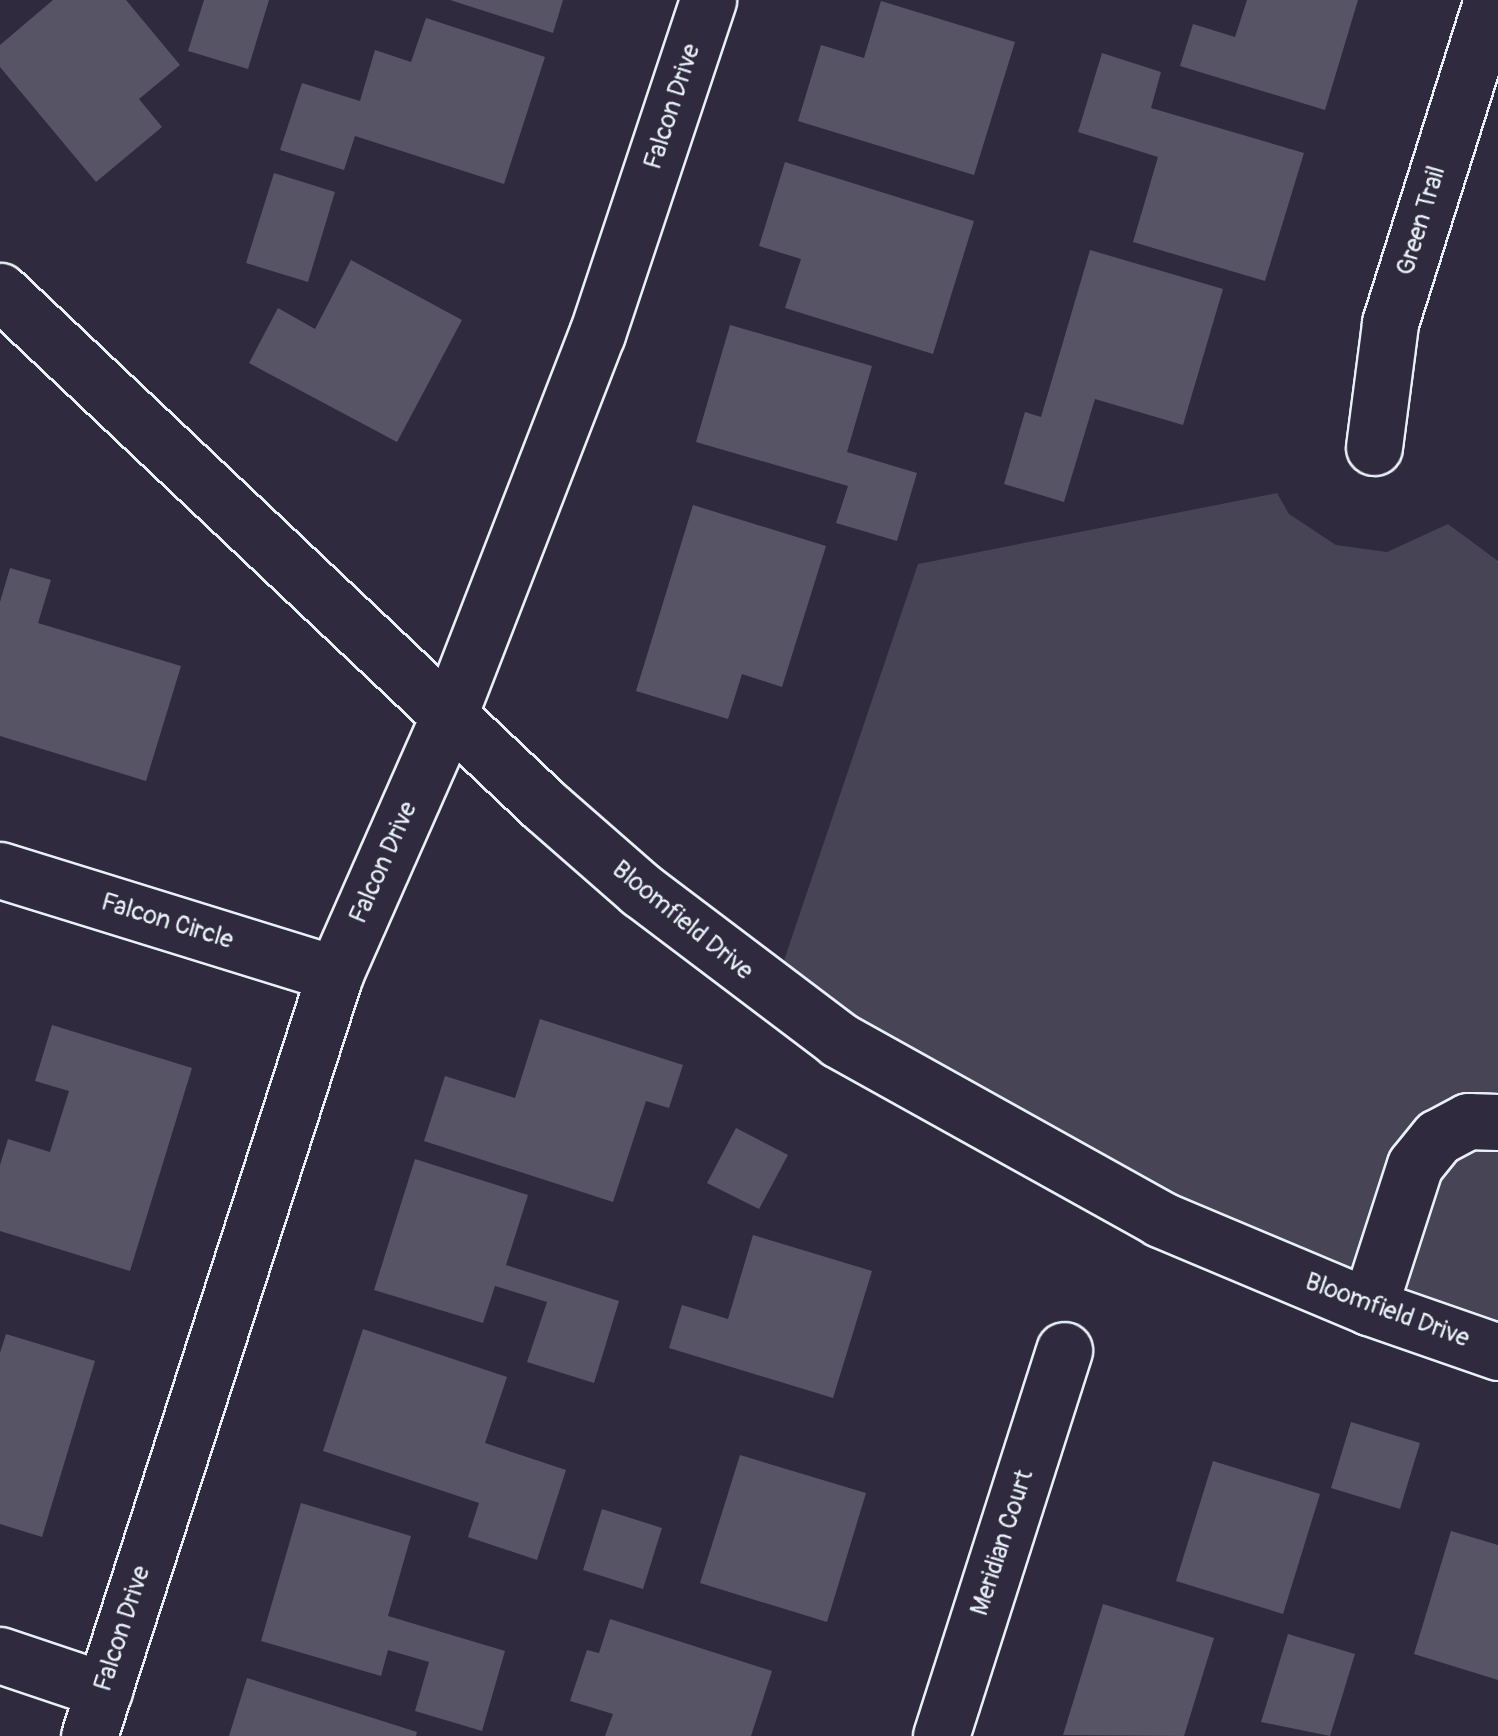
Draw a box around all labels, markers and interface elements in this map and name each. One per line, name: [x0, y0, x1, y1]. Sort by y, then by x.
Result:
street label: Falcon Drive: [639, 41, 707, 173]
street label: Green Trail: [1391, 163, 1453, 279]
street label: Falcon Drive: [344, 798, 424, 928]
street label: Bloomfield Drive: [606, 855, 758, 987]
street label: Falcon Circle: [97, 888, 237, 956]
street label: Bloomfield Drive: [1301, 1267, 1473, 1355]
street label: Meridian Court: [965, 1466, 1041, 1620]
street label: Falcon Drive: [89, 1563, 157, 1695]

